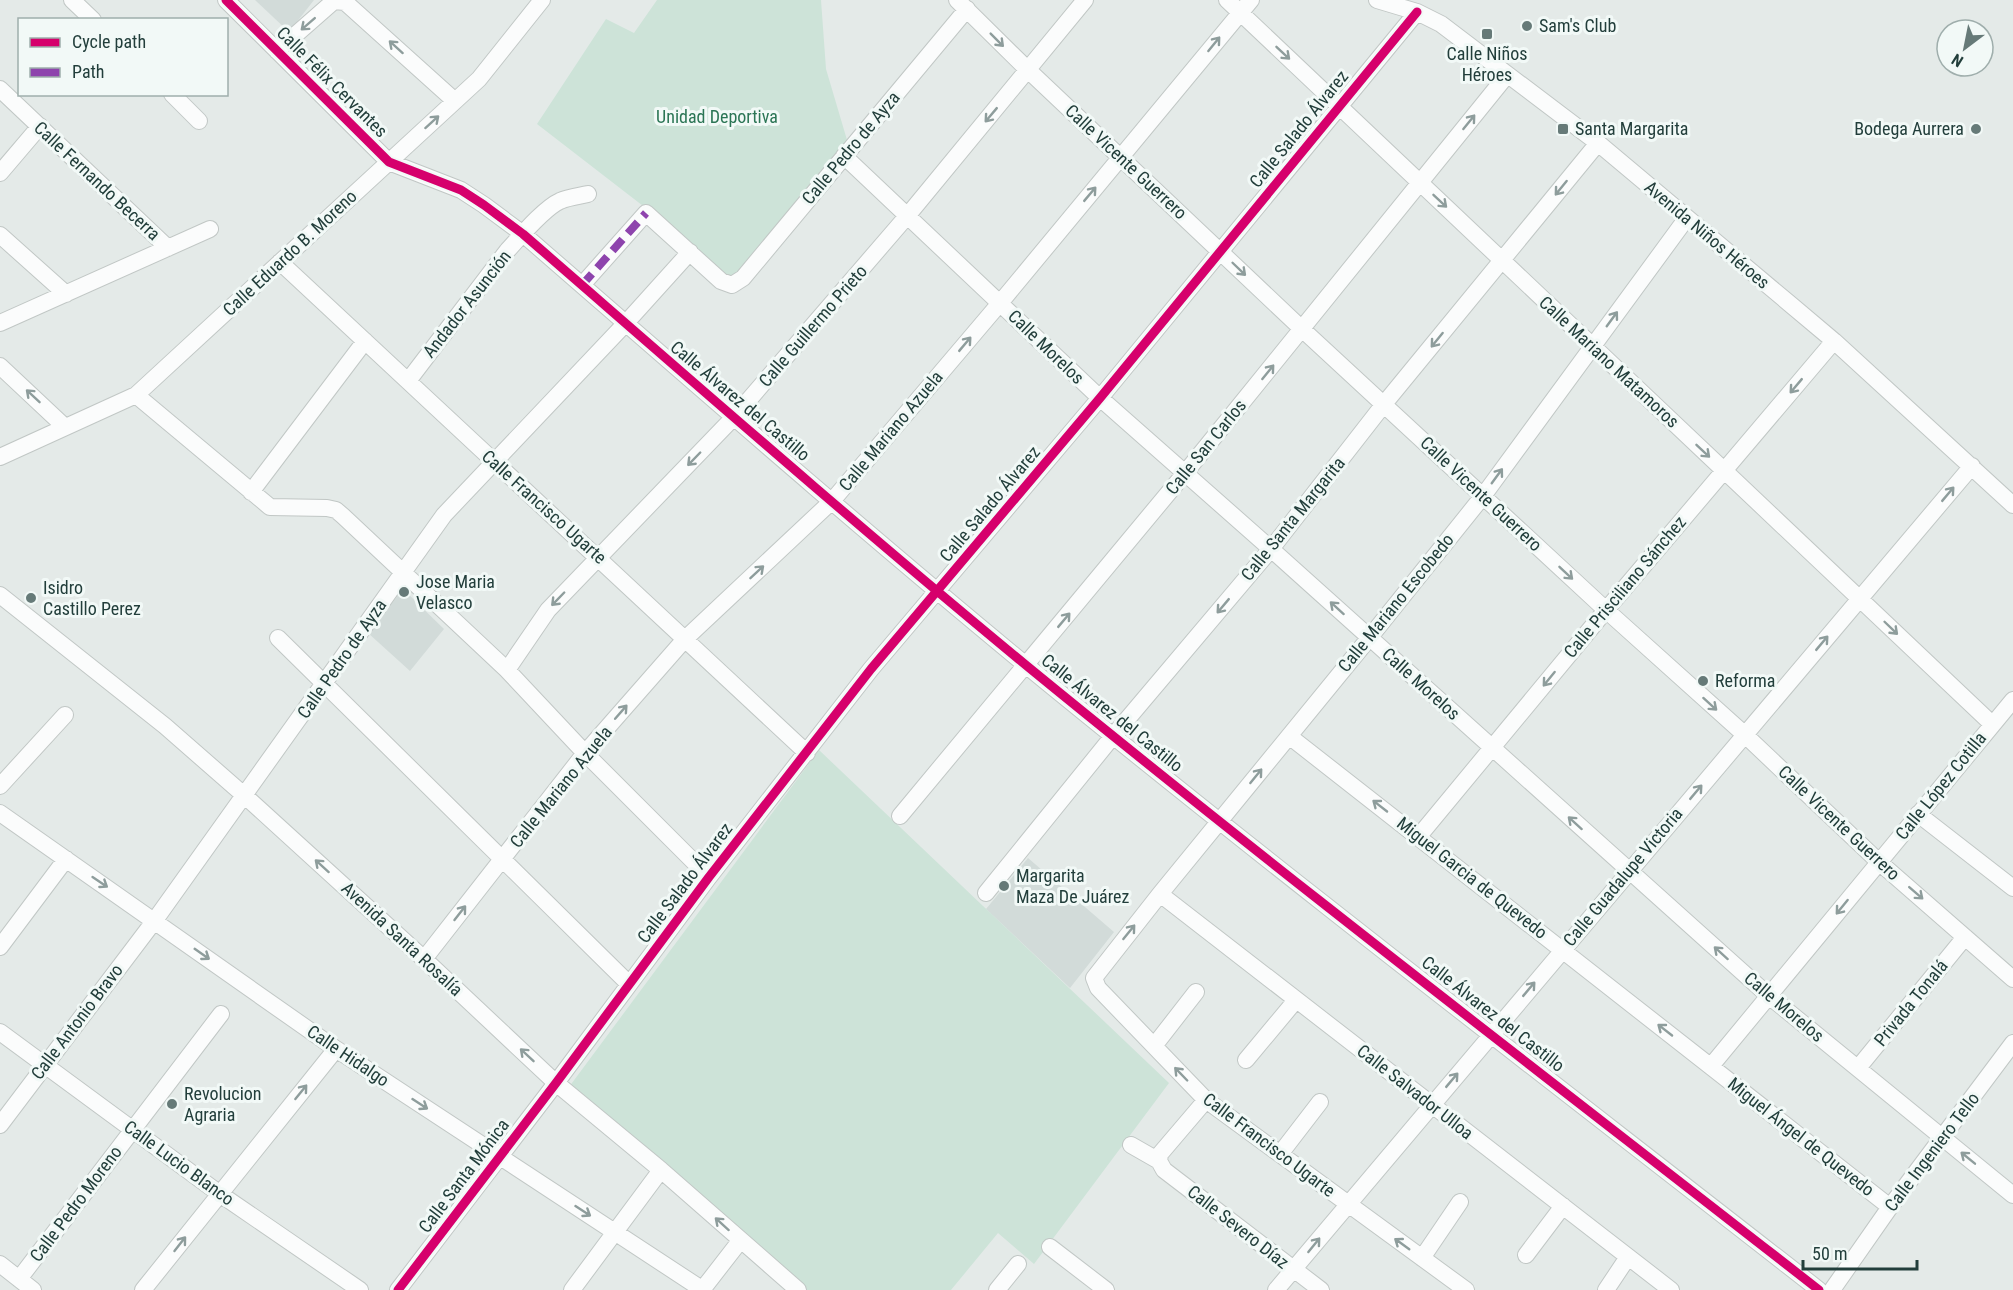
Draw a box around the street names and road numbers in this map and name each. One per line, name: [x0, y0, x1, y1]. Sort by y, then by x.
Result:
street label: Calle Félix Cervantes: [273, 22, 392, 141]
street label: Calle Salado Álvarez: [1245, 66, 1352, 192]
street label: Calle Pedro de Ayza: [797, 87, 904, 208]
street label: Calle Vicente Guerrero: [1061, 100, 1192, 223]
street label: Calle Fernando Becerra: [30, 117, 165, 244]
street label: Avenida Niños Héroes: [1641, 176, 1774, 293]
street label: Calle Eduardo B. Moreno: [219, 185, 361, 320]
street label: Andador Asunción: [418, 246, 515, 362]
street label: Calle Guillermo Prieto: [754, 261, 871, 391]
street label: Calle Mariano Matamoros: [1535, 291, 1684, 432]
street label: Calle Morelos: [1004, 305, 1089, 388]
street label: Calle Álvarez del Castillo: [666, 336, 814, 465]
street label: Calle Mariano Azuela: [834, 366, 947, 495]
street label: Calle San Carlos: [1161, 395, 1250, 498]
street label: Calle Vicente Guerrero: [1416, 432, 1547, 555]
street label: Calle Salado Álvarez: [935, 441, 1044, 566]
street label: Calle Francisco Ugarte: [478, 445, 611, 568]
street label: Calle Santa Margarita: [1236, 453, 1349, 585]
street label: Calle Prisciliano Sánchez: [1559, 511, 1690, 662]
street label: Calle Mariano Escobedo: [1333, 529, 1458, 676]
street label: Calle Pedro de Ayza: [293, 595, 391, 722]
street label: Calle Morelos: [1378, 643, 1465, 724]
street label: Calle Álvarez del Castillo: [1037, 649, 1187, 776]
street label: Calle Mariano Azuela: [505, 722, 616, 852]
street label: Calle López Cotilla: [1891, 728, 1990, 844]
street label: Calle Vicente Guerrero: [1774, 761, 1905, 884]
street label: Calle Guadalupe Victoria: [1559, 803, 1687, 950]
street label: Miguel Garcia de Quevedo: [1393, 812, 1552, 943]
street label: Calle Salado Álvarez: [633, 818, 737, 947]
street label: Avenida Santa Rosalía: [338, 877, 467, 1000]
street label: Calle Álvarez del Castillo: [1418, 951, 1569, 1076]
street label: Privada Tonalá: [1869, 955, 1952, 1050]
street label: Calle Antonio Bravo: [26, 960, 127, 1084]
street label: Calle Morelos: [1740, 967, 1828, 1046]
street label: Calle Hidalgo: [303, 1020, 393, 1091]
street label: Calle Salvador Ulloa: [1353, 1040, 1478, 1143]
street label: Miguel Ángel de Quevedo: [1724, 1073, 1879, 1200]
street label: Calle Francisco Ugarte: [1199, 1088, 1340, 1201]
street label: Calle Ingeniero Tello: [1880, 1088, 1983, 1215]
street label: Calle Santa Mónica: [414, 1115, 513, 1237]
street label: Calle Lucio Blanco: [120, 1116, 238, 1210]
street label: Calle Pedro Moreno: [25, 1142, 126, 1266]
street label: Calle Severo Díaz: [1183, 1181, 1293, 1273]

